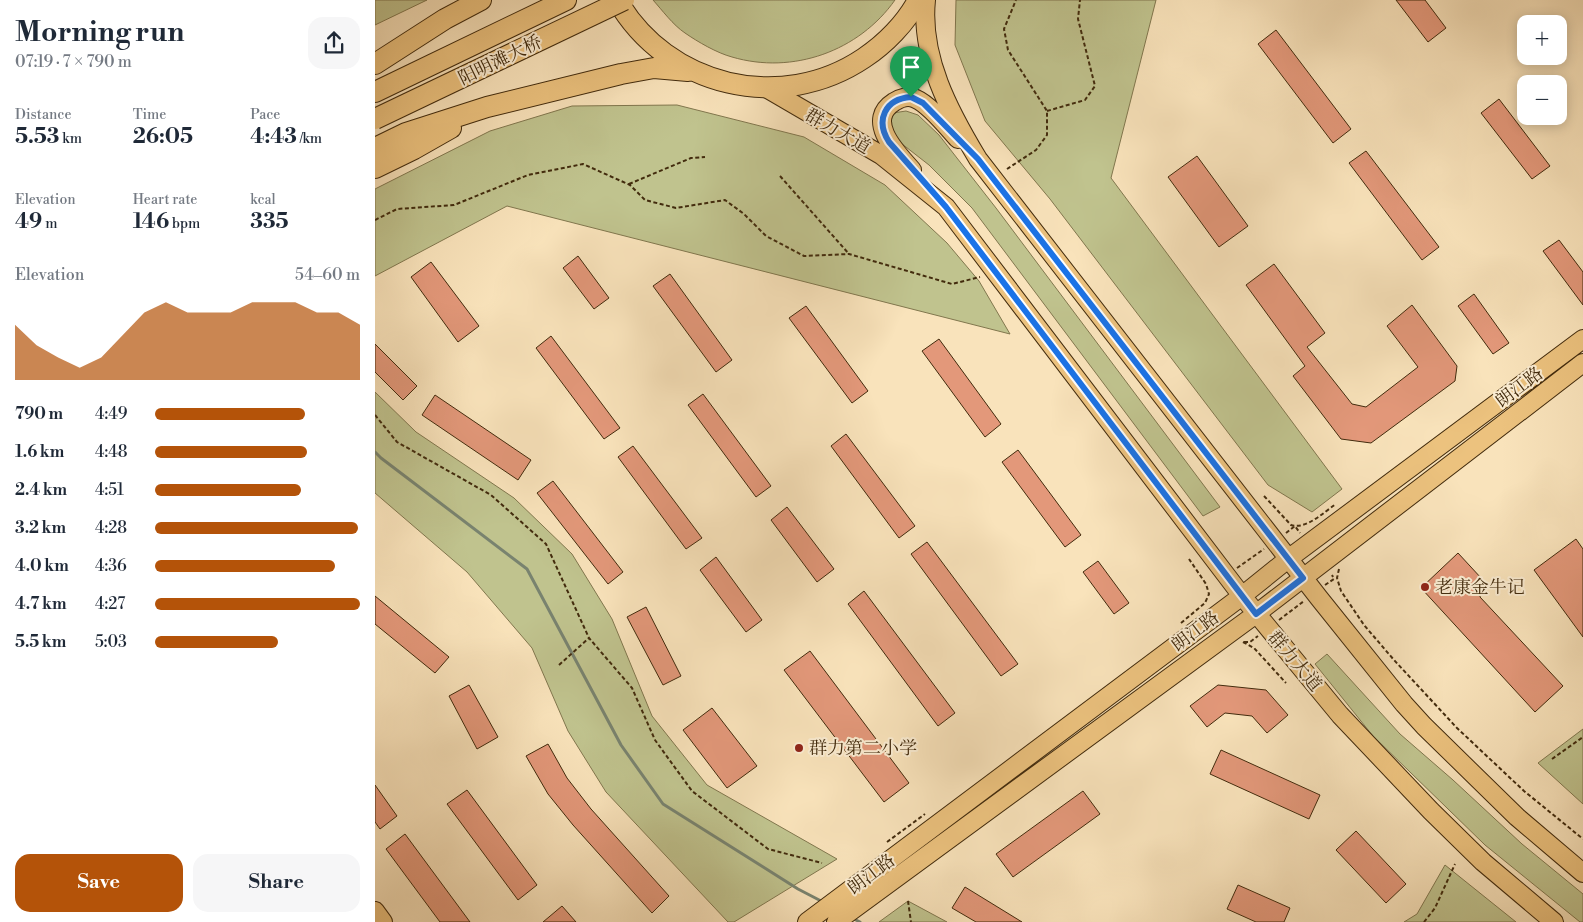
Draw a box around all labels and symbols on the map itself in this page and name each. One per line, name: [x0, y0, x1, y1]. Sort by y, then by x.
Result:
street label: 阳明滩大桥: [455, 30, 546, 91]
pin: [890, 46, 932, 97]
street label: 群力大道: [801, 103, 875, 159]
street label: 朗江路: [1491, 362, 1548, 413]
place label: 老康金牛记: [1435, 576, 1525, 599]
marker: 老康金牛记: [1419, 581, 1431, 593]
street label: 朗江路: [1167, 606, 1224, 657]
street label: 群力大道: [1263, 626, 1327, 696]
place label: 群力第二小学: [809, 737, 917, 760]
marker: 群力第二小学: [793, 742, 805, 754]
street label: 朗江路: [843, 849, 900, 900]

